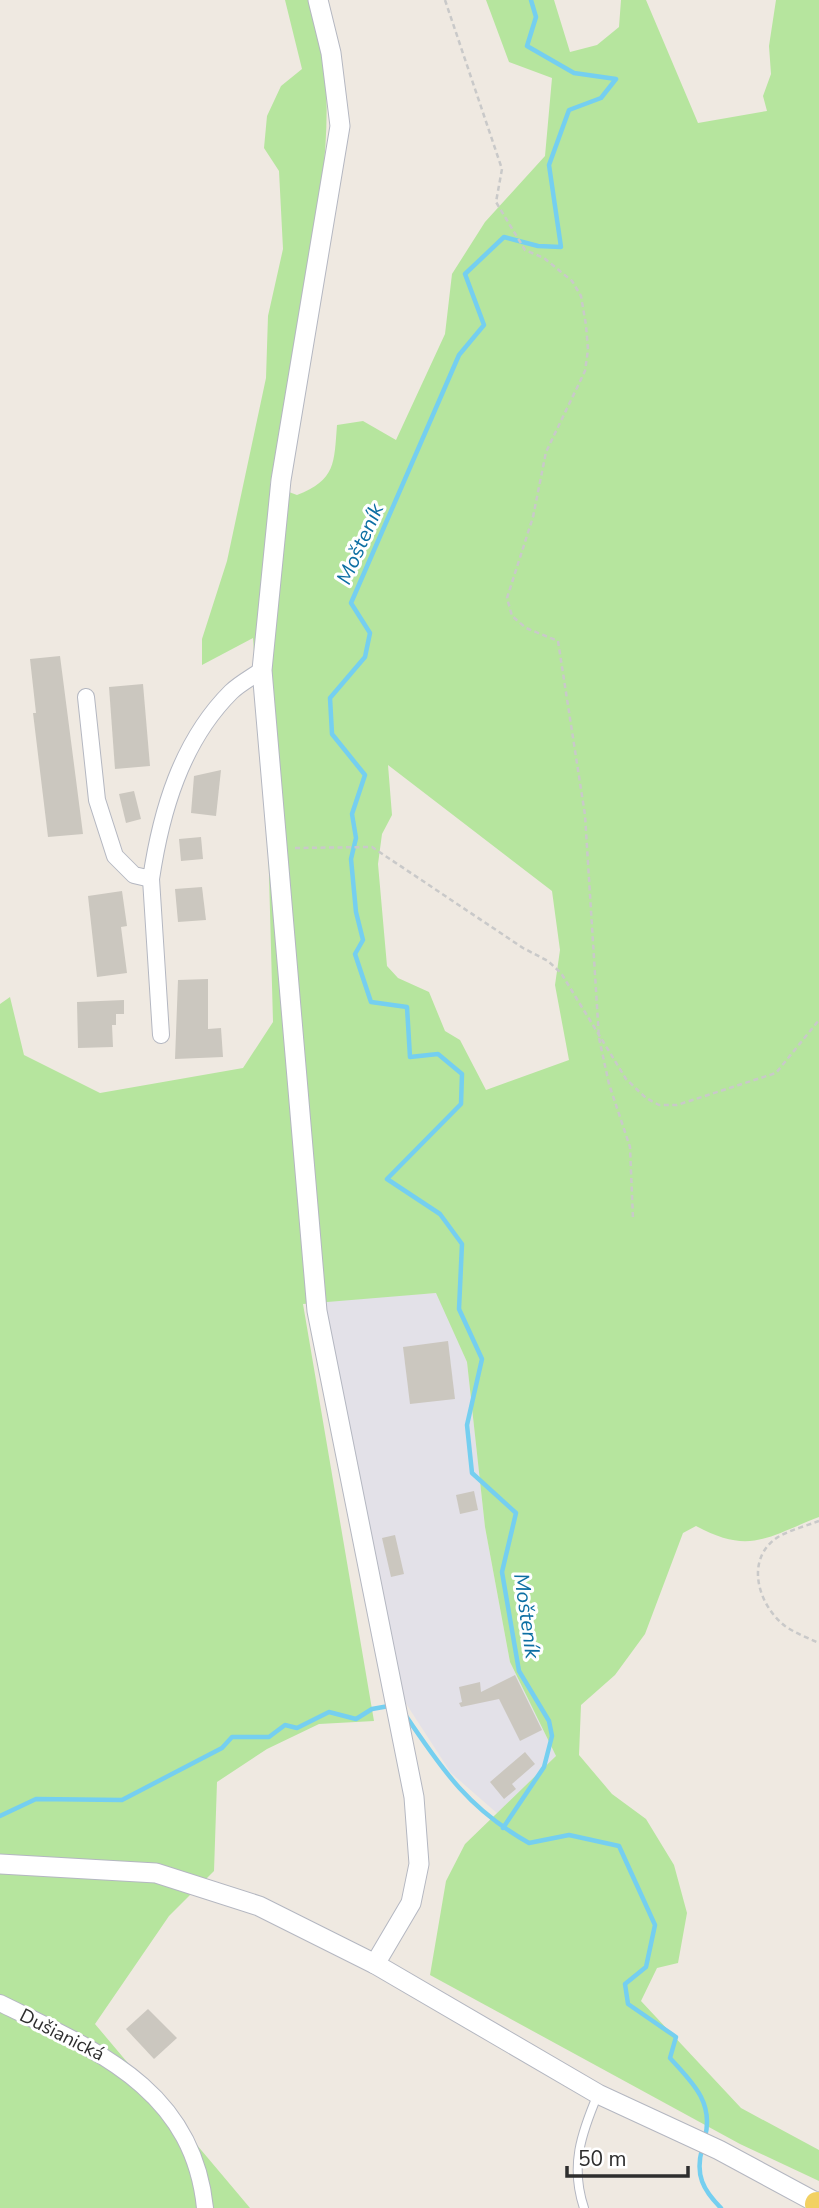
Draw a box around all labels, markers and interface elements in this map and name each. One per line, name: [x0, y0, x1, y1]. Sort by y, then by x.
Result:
water label: Mošteník: [330, 499, 390, 589]
water label: Mošteník: [507, 1572, 547, 1661]
street label: Dušianická: [15, 2003, 109, 2067]
scale bar: [567, 2134, 688, 2178]
text: 50 m: [578, 2145, 627, 2173]

